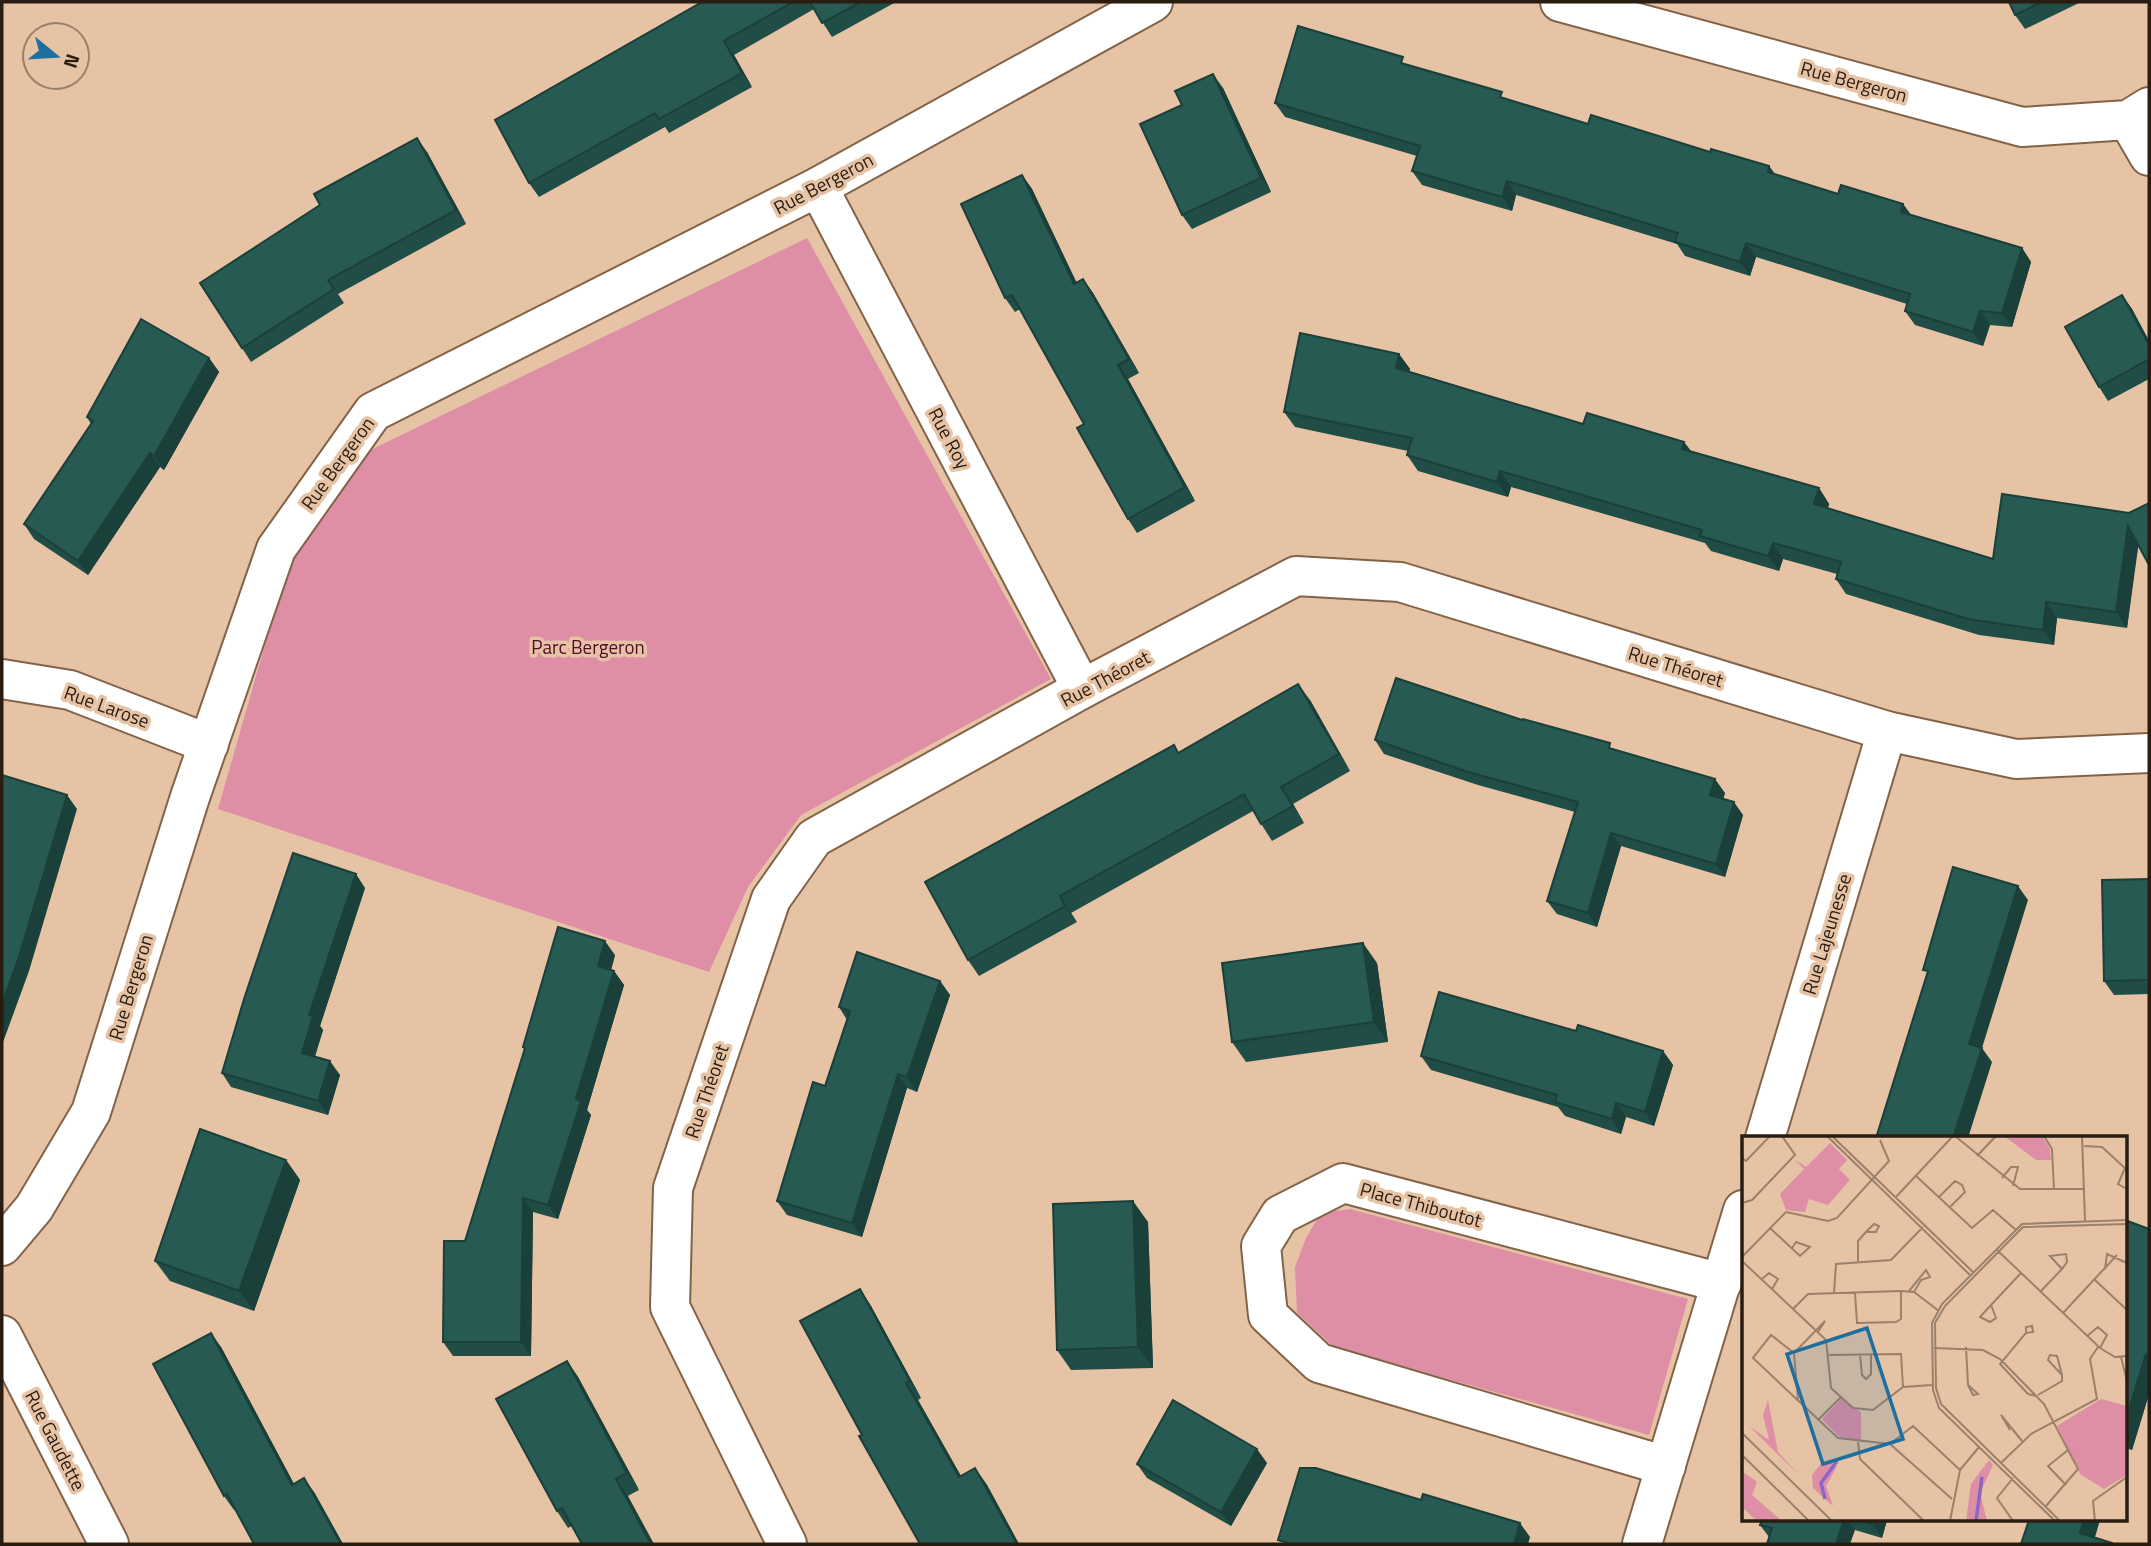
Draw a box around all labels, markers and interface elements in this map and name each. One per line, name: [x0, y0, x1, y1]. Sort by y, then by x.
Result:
north arrow: [21, 21, 91, 91]
text: N: [57, 51, 88, 72]
street label: Rue Bergeron: [1797, 53, 1911, 109]
street label: Rue Bergeron: [768, 145, 878, 221]
street label: Rue Roy: [922, 402, 978, 474]
street label: Rue Bergeron: [293, 410, 381, 516]
park label: Parc Bergeron: [531, 632, 645, 661]
street label: Rue Théoret: [1625, 638, 1727, 694]
street label: Rue Théoret: [1055, 642, 1155, 714]
street label: Rue Larose: [60, 677, 154, 735]
street label: Rue Lajeunesse: [1794, 870, 1858, 998]
street label: Rue Bergeron: [100, 931, 160, 1043]
street label: Rue Théoret: [676, 1040, 736, 1142]
inset map: [1742, 1136, 2126, 1522]
street label: Place Thiboutot: [1357, 1174, 1485, 1234]
street label: Rue Gaudette: [18, 1385, 94, 1495]

